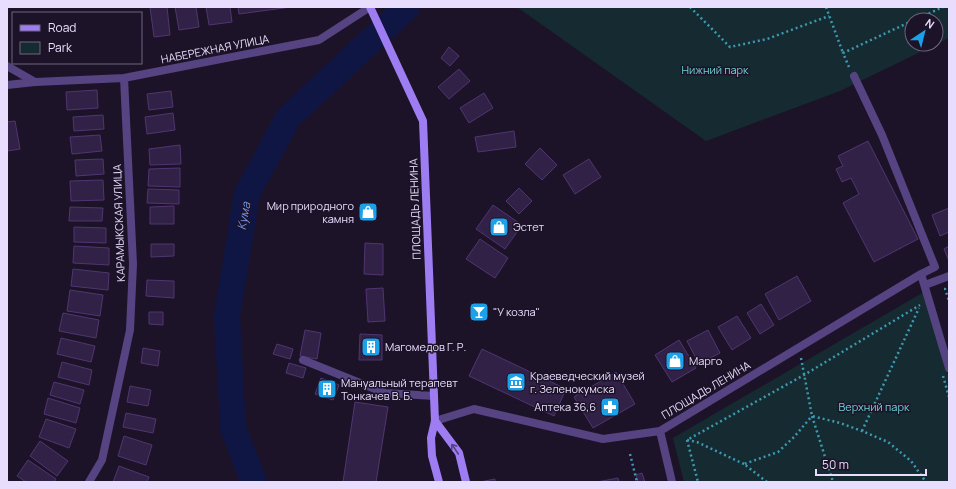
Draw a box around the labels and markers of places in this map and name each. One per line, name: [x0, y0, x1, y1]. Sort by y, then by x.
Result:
place label: Мир природного камня: [267, 198, 354, 226]
shop icon: Мир природного камня: [357, 201, 379, 223]
shop icon: Эстет: [488, 216, 510, 238]
place label: Эстет: [513, 219, 545, 234]
bar icon: "У козла": [468, 301, 490, 323]
place label: "У козла": [493, 304, 540, 319]
building icon: Магомедов Г. Р.: [360, 336, 382, 358]
place label: Магомедов Г. Р.: [385, 339, 466, 354]
shop icon: Марго: [664, 350, 686, 372]
place label: Марго: [689, 353, 723, 368]
place label: Краеведческий музей г. Зеленокумска: [530, 368, 645, 396]
museum icon: Краеведческий музей г. Зеленокумска: [505, 371, 527, 393]
place label: Мануальный терапевт Тонкачев В. Б.: [341, 375, 458, 403]
building icon: Мануальный терапевт Тонкачев В. Б.: [316, 378, 338, 400]
pharmacy icon: Аптека 36,6: [599, 396, 621, 418]
place label: Аптека 36,6: [534, 399, 596, 414]

